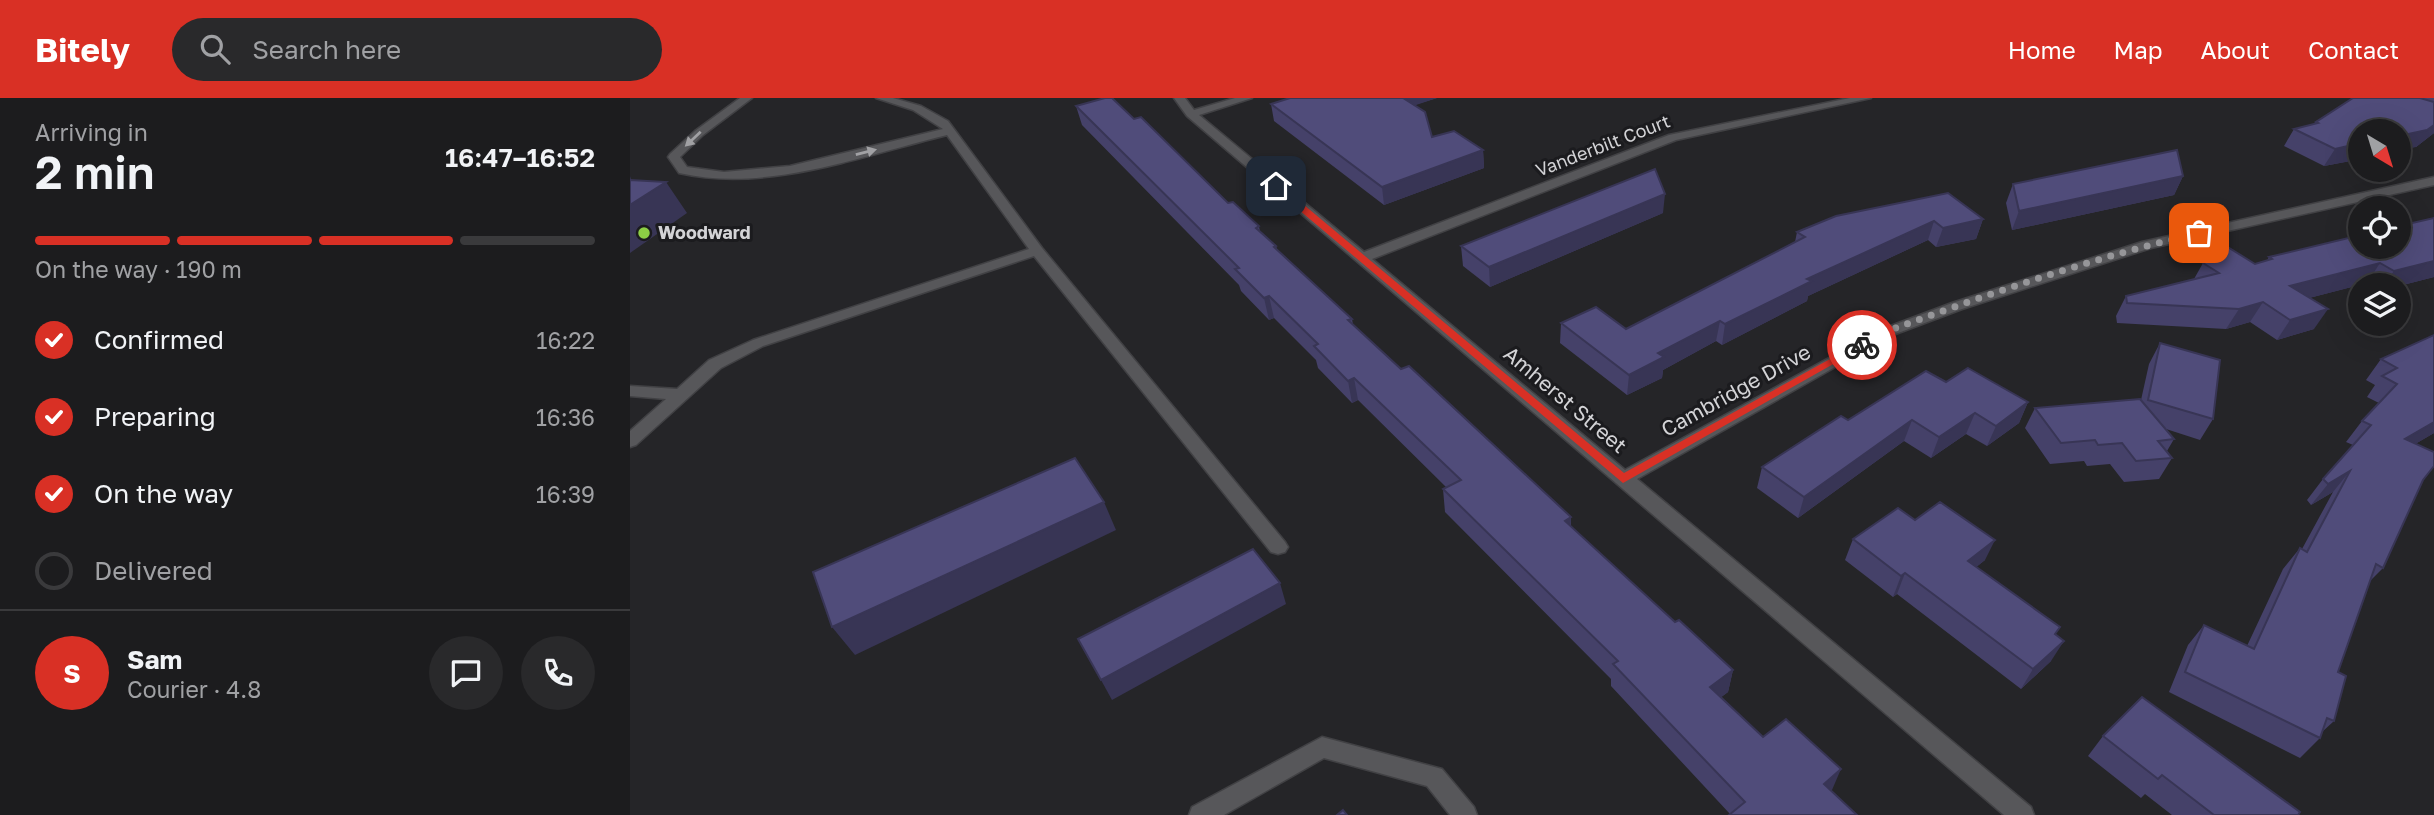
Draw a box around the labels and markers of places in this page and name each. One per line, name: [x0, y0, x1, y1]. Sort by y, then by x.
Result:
pin: [1246, 156, 1306, 216]
pin: [2169, 203, 2229, 263]
place label: Woodward: [658, 221, 751, 243]
marker: Woodward: [636, 225, 652, 241]

